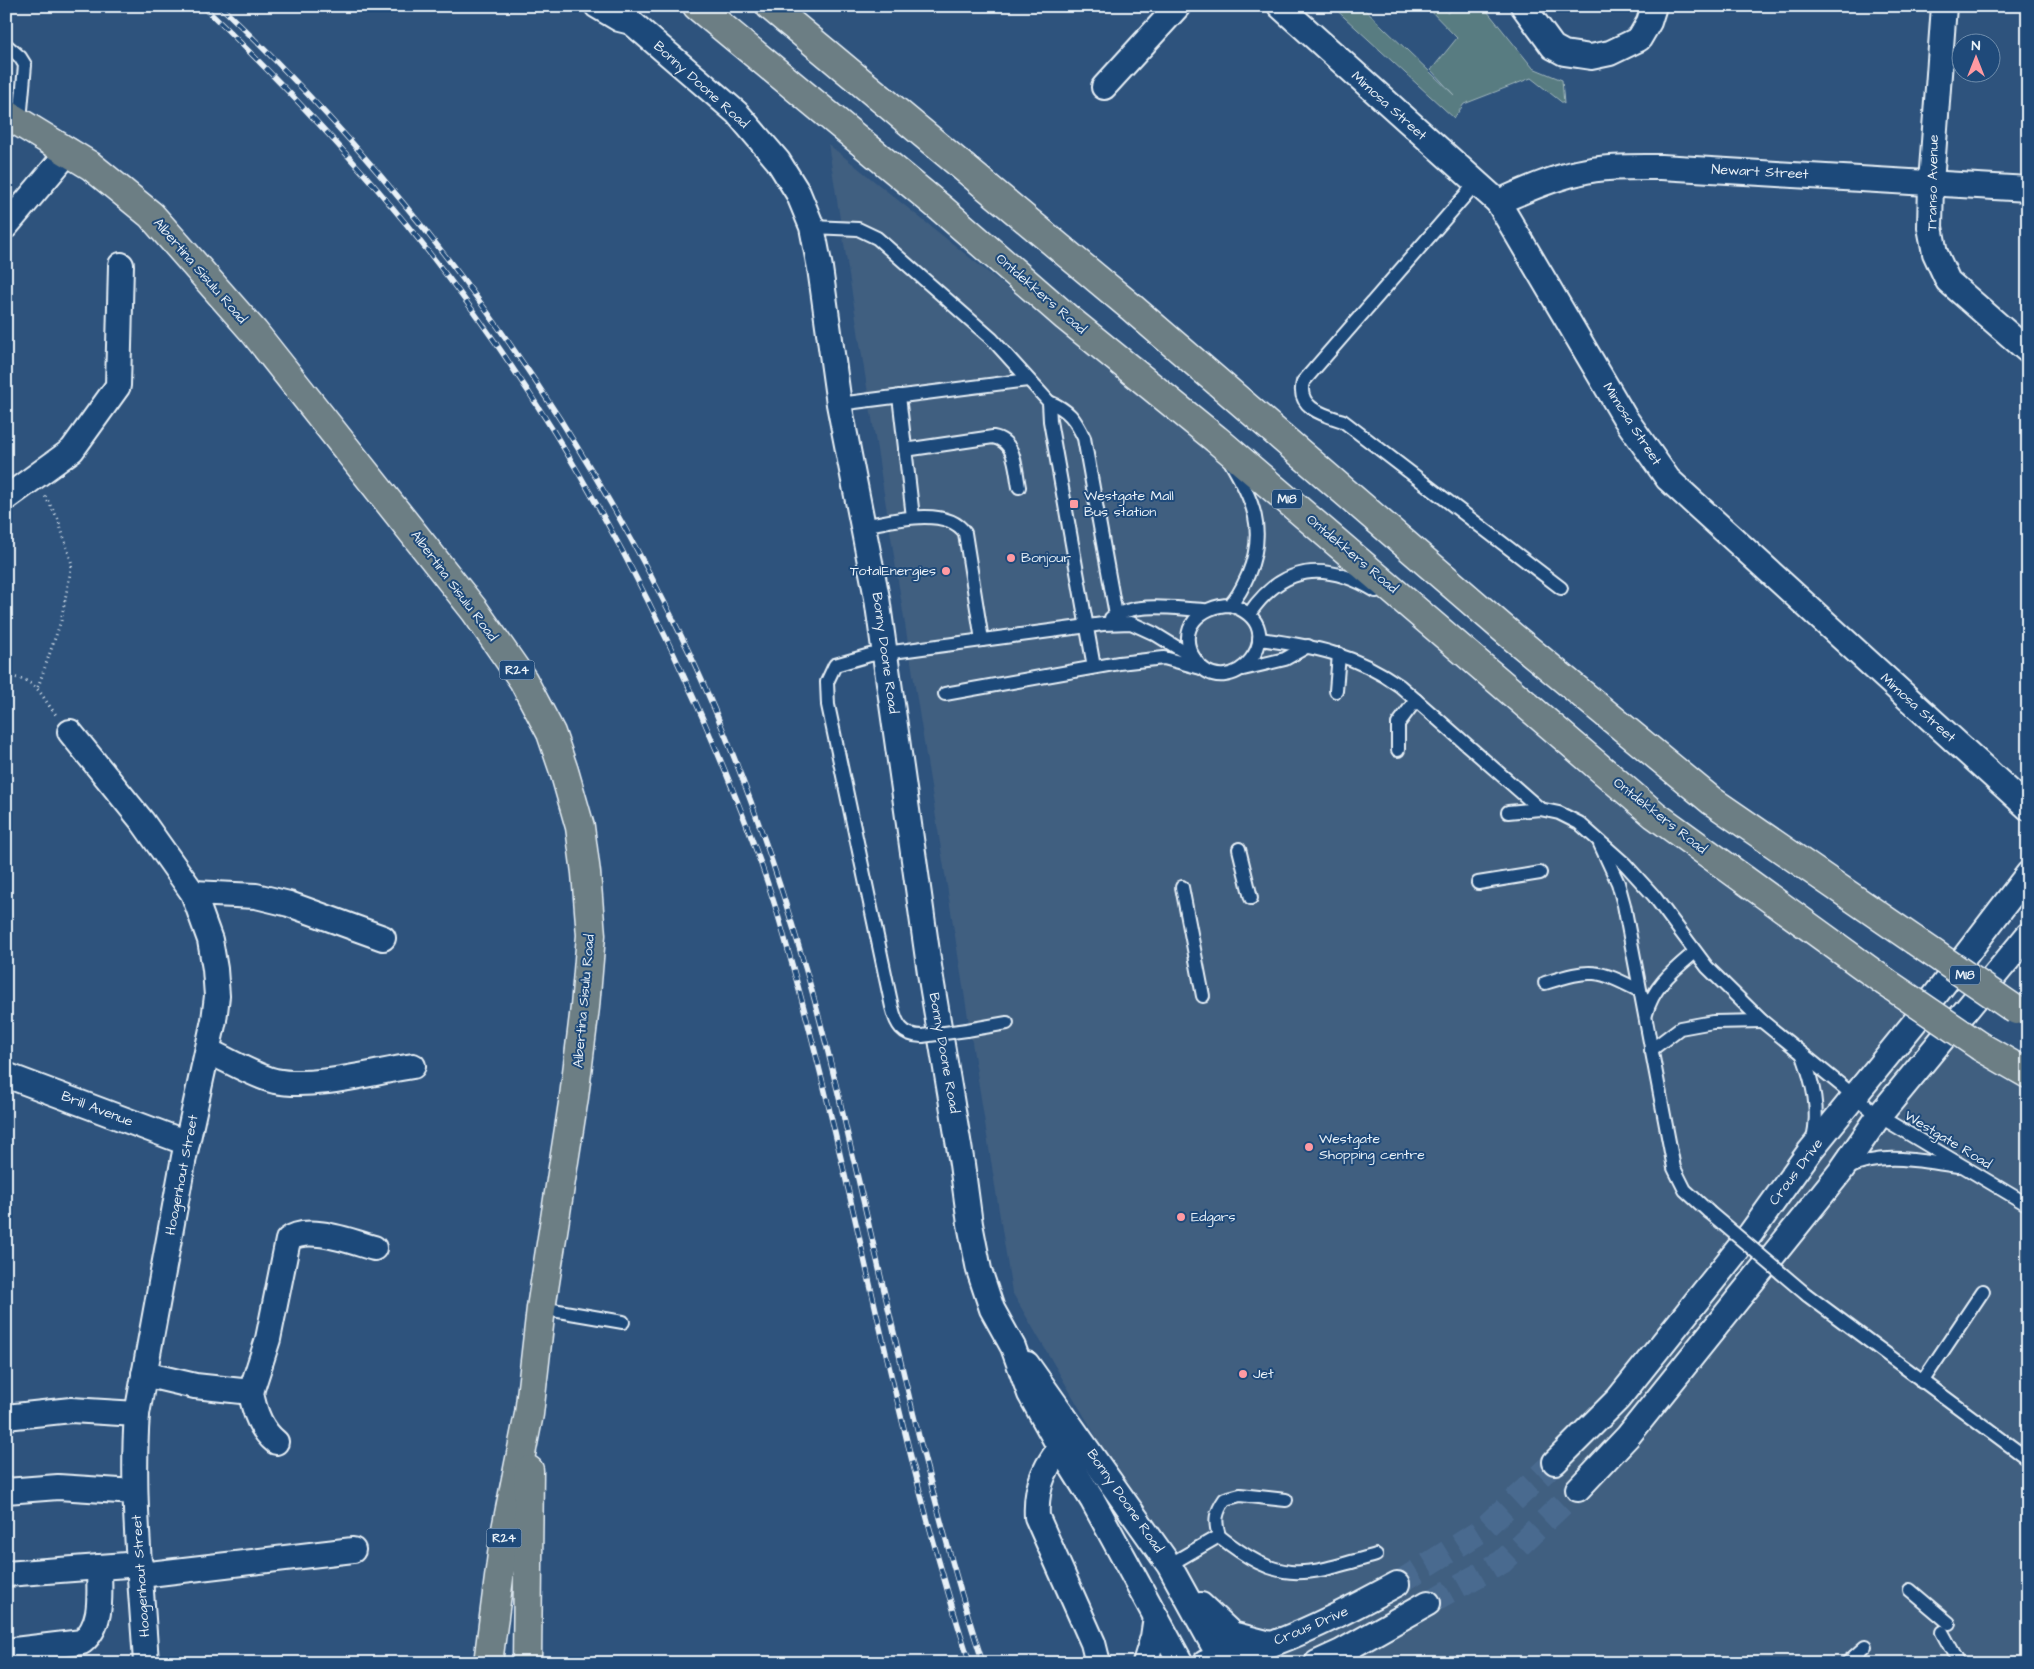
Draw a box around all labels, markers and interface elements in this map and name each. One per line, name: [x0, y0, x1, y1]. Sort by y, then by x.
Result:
north arrow: [1952, 32, 2002, 82]
text: N: [1972, 36, 1981, 56]
street label: Bonny Doone Road: [649, 37, 753, 133]
street label: Mimosa Street: [1347, 67, 1431, 146]
street label: Transo Avenue: [1922, 134, 1944, 231]
street label: Newart Street: [1711, 159, 1809, 185]
street label: Albertina Sisulu Road: [148, 214, 252, 328]
street label: Ontdekkers Road: [991, 249, 1091, 339]
street label: Mimosa Street: [1598, 379, 1667, 470]
place label: Westgate Mall Bus station: [1084, 486, 1174, 522]
road number: M18: [1272, 489, 1302, 508]
marker: Westgate Mall Bus station: [1068, 498, 1080, 510]
street label: Ontdekkers Road: [1302, 510, 1402, 598]
street label: Albertina Sisulu Road: [406, 526, 502, 646]
place label: Bonjour: [1021, 548, 1071, 568]
marker: Bonjour: [1005, 552, 1017, 564]
place label: TotalEnergies: [850, 561, 936, 581]
marker: TotalEnergies: [940, 565, 952, 577]
street label: Bonny Doone Road: [867, 591, 903, 715]
road number: R24: [500, 660, 534, 680]
street label: Mimosa Street: [1876, 669, 1960, 748]
street label: Ontdekkers Road: [1609, 773, 1711, 859]
street label: Albertina Sisulu Road: [568, 933, 600, 1069]
road number: M18: [1950, 966, 1980, 984]
street label: Bonny Doone Road: [924, 991, 964, 1115]
street label: Brill Avenue: [58, 1086, 136, 1132]
street label: Westgate Road: [1901, 1106, 1995, 1174]
street label: Hoogenhout Street: [161, 1113, 204, 1237]
place label: Westgate Shopping centre: [1319, 1129, 1425, 1165]
street label: Crous Drive: [1764, 1134, 1828, 1210]
marker: Westgate Shopping centre: [1303, 1141, 1315, 1153]
place label: Edgars: [1191, 1207, 1236, 1227]
marker: Edgars: [1175, 1211, 1187, 1223]
place label: Jet: [1253, 1364, 1274, 1384]
marker: Jet: [1237, 1368, 1249, 1380]
street label: Bonny Doone Road: [1082, 1445, 1168, 1557]
street label: Hoogenhout Street: [127, 1514, 155, 1638]
road number: R24: [486, 1529, 522, 1548]
street label: Crous Drive: [1271, 1601, 1352, 1651]

